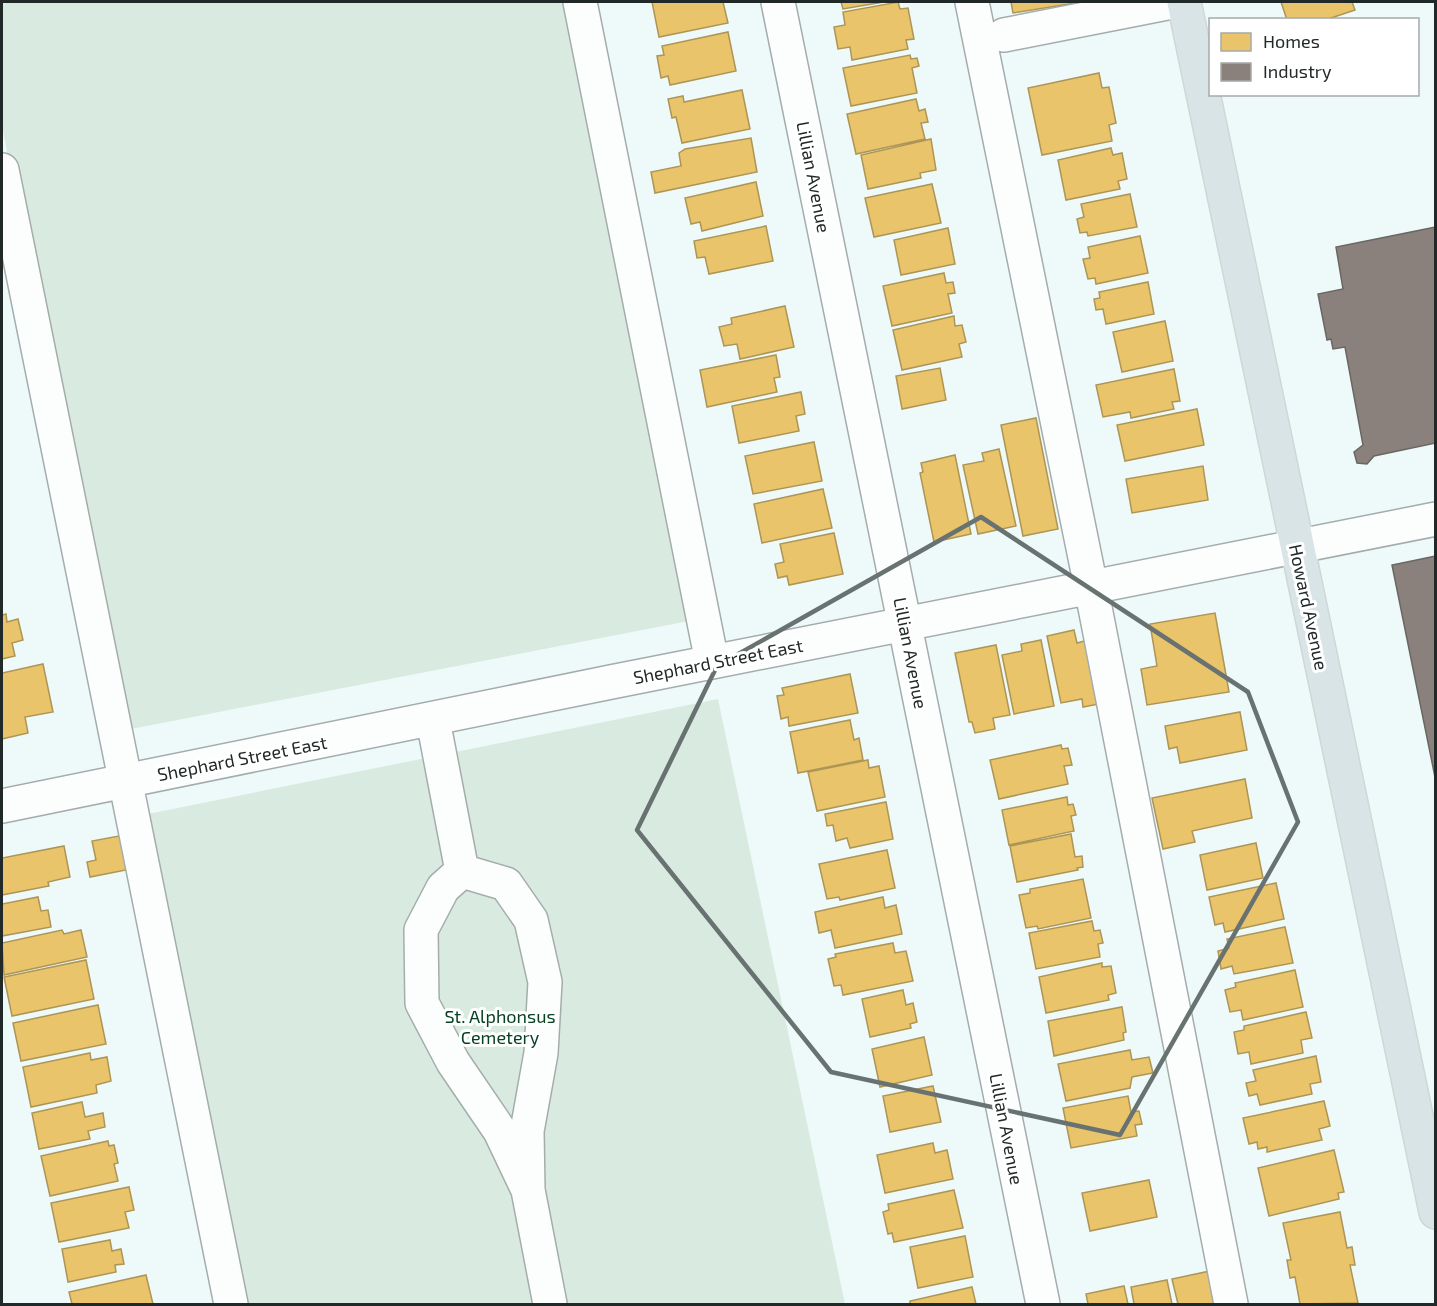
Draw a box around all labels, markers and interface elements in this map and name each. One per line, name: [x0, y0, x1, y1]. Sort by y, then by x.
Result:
legend: [1209, 18, 1419, 96]
text: Homes: [1263, 30, 1320, 52]
text: Industry: [1263, 60, 1332, 82]
street label: Lillian Avenue: [792, 119, 836, 235]
street label: Howard Avenue: [1285, 542, 1333, 672]
street label: Lillian Avenue: [889, 595, 933, 711]
street label: Shephard Street East: [631, 634, 805, 688]
street label: Shephard Street East: [155, 731, 329, 785]
park label: St. Alphonsus Cemetery: [444, 1005, 556, 1048]
street label: Lillian Avenue: [985, 1071, 1029, 1187]

